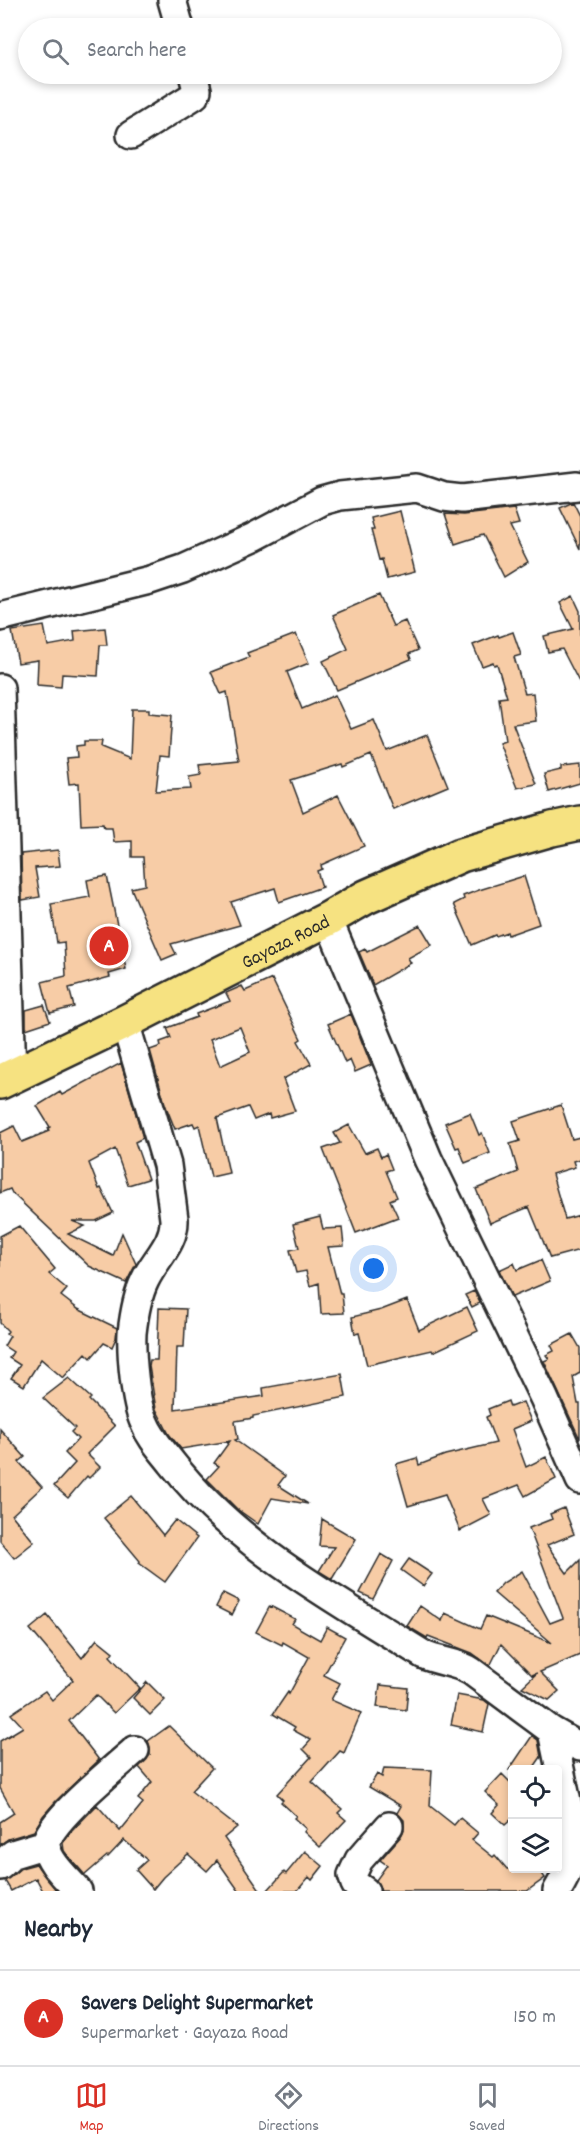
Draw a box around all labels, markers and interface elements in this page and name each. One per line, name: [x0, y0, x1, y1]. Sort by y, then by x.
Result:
search box: [18, 18, 562, 84]
icon: search: [39, 35, 72, 68]
text: Search here: [87, 36, 186, 67]
street label: Gayaza Road: [237, 909, 335, 978]
pin: A: [90, 924, 128, 968]
your location: [359, 1254, 388, 1283]
map controls: [508, 1765, 562, 1873]
button: locate: [508, 1765, 562, 1819]
button: layers: [508, 1819, 562, 1873]
text: Nearby: [24, 1912, 92, 1949]
text: Savers Delight Supermarket: [81, 1989, 313, 2020]
text: A: [38, 2004, 49, 2032]
text: 150 m: [513, 2004, 556, 2032]
text: Supermarket · Gayaza Road: [81, 2020, 288, 2048]
tab: Map: [75, 2079, 108, 2138]
tab: Directions: [258, 2079, 319, 2138]
tab: Saved: [469, 2079, 505, 2138]

